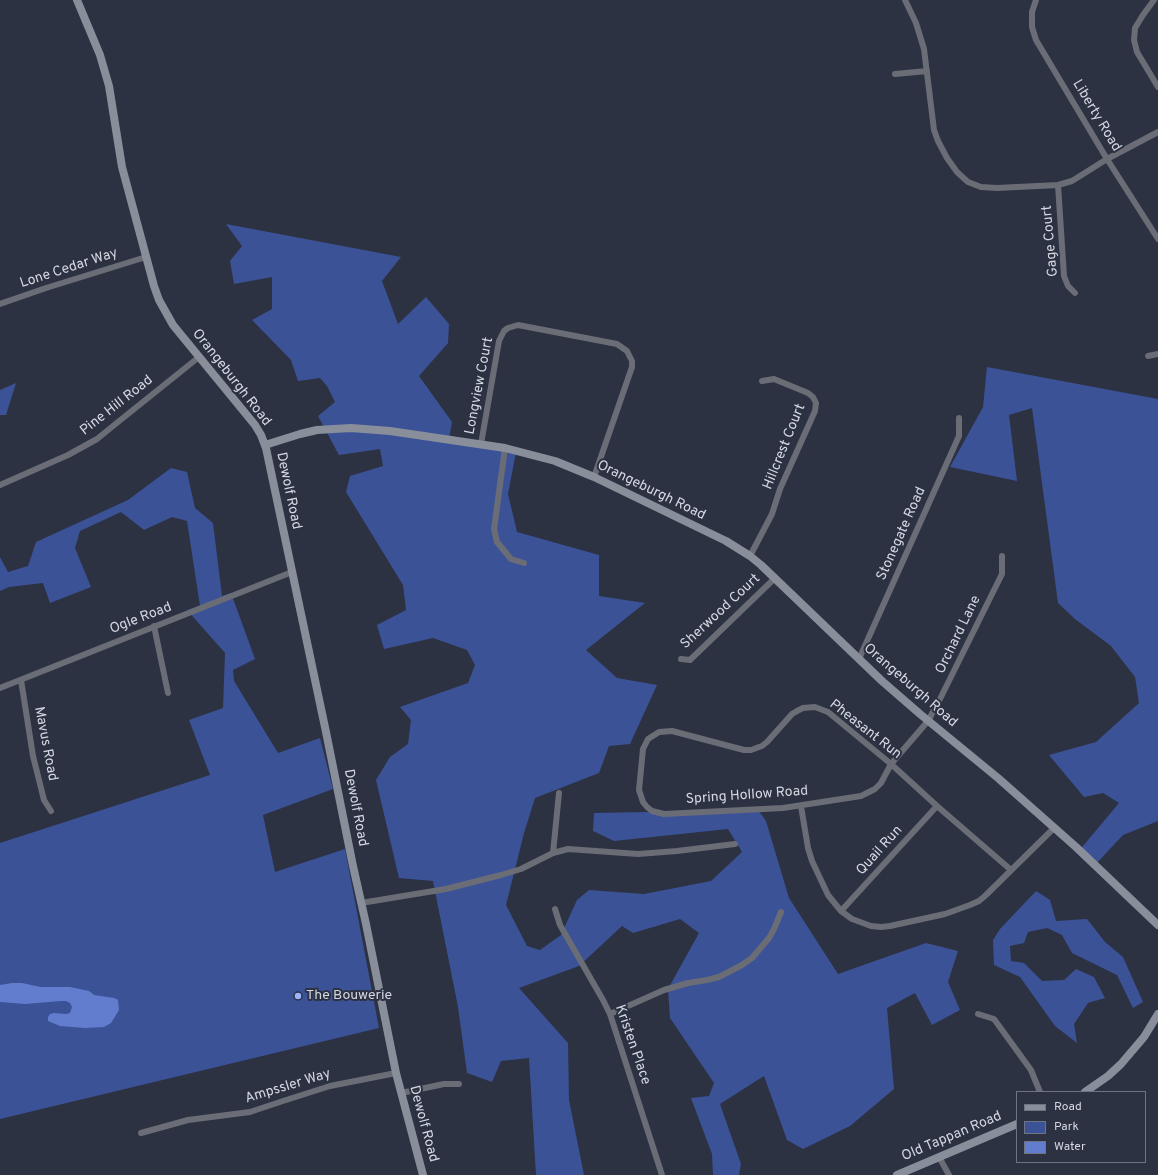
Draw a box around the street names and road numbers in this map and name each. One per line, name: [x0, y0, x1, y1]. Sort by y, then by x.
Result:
street label: Liberty Road: [1068, 77, 1124, 155]
street label: Gage Court: [1040, 205, 1062, 277]
street label: Lone Cedar Way: [18, 245, 120, 293]
street label: Orangeburgh Road: [188, 326, 274, 430]
street label: Longview Court: [462, 336, 498, 436]
street label: Pine Hill Road: [77, 372, 157, 440]
street label: Hillcrest Court: [760, 402, 810, 492]
street label: Dewolf Road: [272, 451, 304, 531]
street label: Orangeburgh Road: [594, 457, 708, 525]
street label: Stonegate Road: [874, 485, 930, 583]
street label: Sherwood Court: [678, 571, 764, 653]
street label: Orchard Lane: [933, 593, 985, 677]
street label: Ogle Road: [108, 600, 174, 638]
street label: Orangeburgh Road: [860, 641, 960, 731]
street label: Pheasant Run: [826, 697, 904, 763]
street label: Mavus Road: [30, 705, 60, 783]
street label: Dewolf Road: [339, 768, 371, 848]
street label: Spring Hollow Road: [685, 783, 809, 809]
street label: Quail Run: [853, 823, 907, 879]
street label: Kristen Place: [610, 1003, 654, 1087]
street label: Ampssler Way: [243, 1066, 333, 1108]
street label: Dewolf Road: [405, 1084, 441, 1164]
street label: Old Tappan Road: [900, 1108, 1004, 1166]

